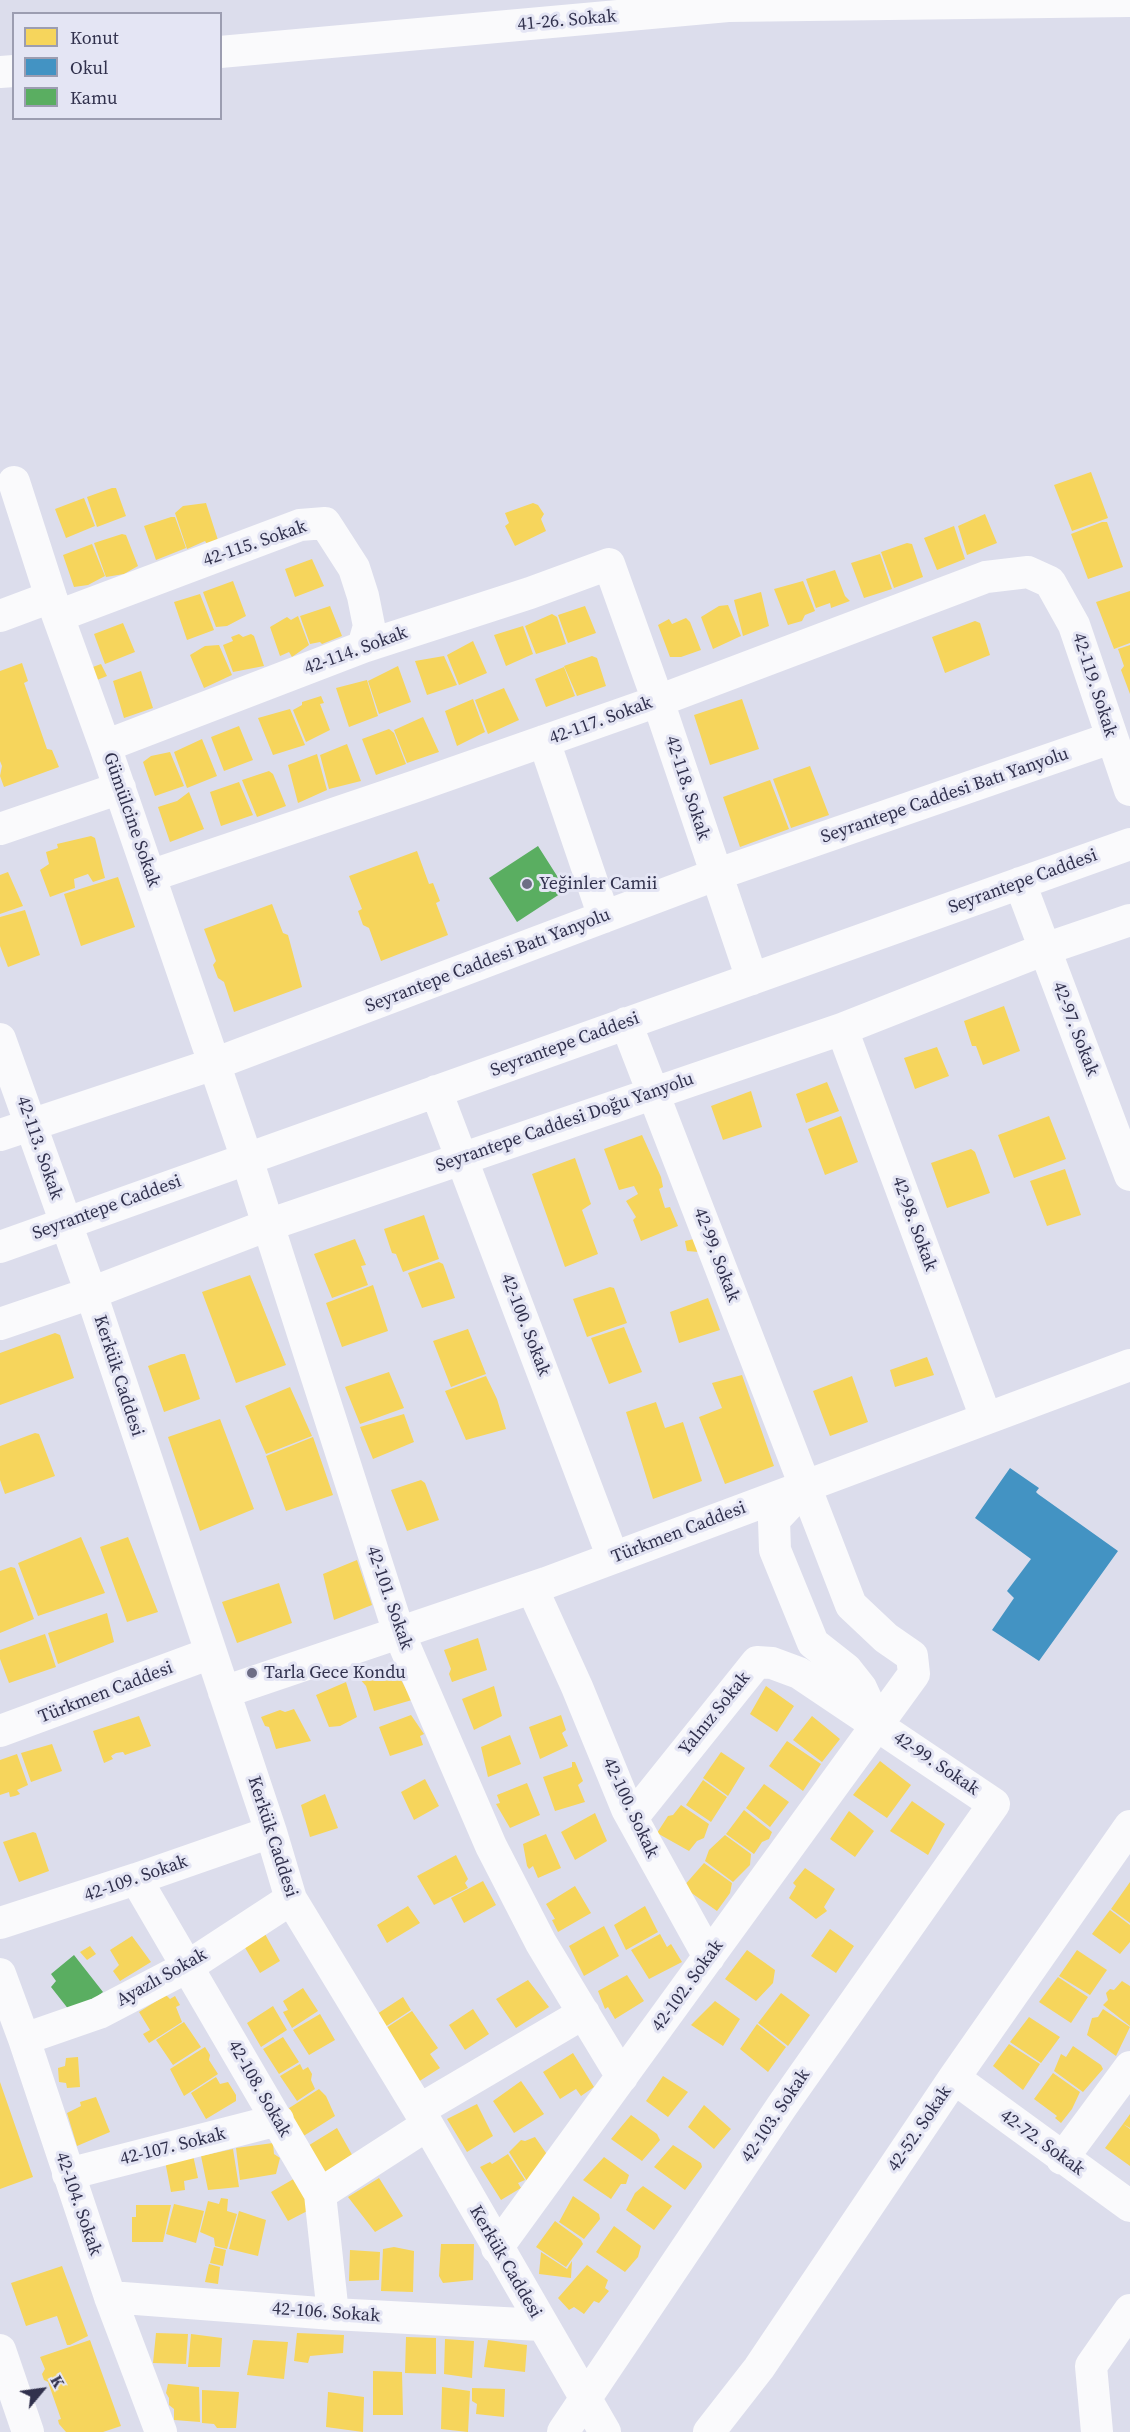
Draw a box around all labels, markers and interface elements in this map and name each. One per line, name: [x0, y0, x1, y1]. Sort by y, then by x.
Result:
street label: 41-26. Sokak: [517, 6, 617, 36]
legend: [12, 12, 222, 120]
text: Konut: [70, 25, 119, 50]
text: Okul: [70, 55, 108, 80]
text: Kamu: [70, 85, 118, 110]
street label: 42-115. Sokak: [200, 516, 310, 572]
street label: 42-114. Sokak: [302, 622, 410, 680]
street label: 42-119. Sokak: [1067, 630, 1121, 740]
street label: 42-117. Sokak: [547, 692, 655, 750]
street label: 42-118. Sokak: [660, 733, 714, 843]
street label: Seyrantepe Caddesi Batı Yanyolu: [818, 743, 1072, 849]
street label: Gümülcine Sokak: [98, 750, 164, 890]
street label: Seyrantepe Caddesi: [946, 845, 1100, 919]
place label: Yeğinler Camii: [539, 873, 657, 895]
marker: Yeğinler Camii: [520, 877, 534, 891]
street label: Seyrantepe Caddesi Batı Yanyolu: [363, 904, 613, 1018]
street label: 42-97. Sokak: [1047, 979, 1103, 1079]
street label: Seyrantepe Caddesi: [488, 1008, 642, 1082]
street label: Seyrantepe Caddesi Doğu Yanyolu: [433, 1069, 697, 1177]
street label: 42-113. Sokak: [11, 1093, 67, 1203]
street label: Seyrantepe Caddesi: [30, 1171, 184, 1245]
street label: 42-98. Sokak: [887, 1174, 941, 1274]
street label: 42-99. Sokak: [688, 1205, 744, 1305]
street label: 42-100. Sokak: [496, 1271, 554, 1379]
street label: Kerkük Caddesi: [88, 1313, 148, 1439]
street label: Türkmen Caddesi: [609, 1497, 749, 1569]
street label: 42-101. Sokak: [361, 1543, 417, 1653]
street label: Türkmen Caddesi: [36, 1657, 176, 1729]
place label: Tarla Gece Kondu: [264, 1662, 406, 1684]
marker: Tarla Gece Kondu: [245, 1666, 259, 1680]
street label: Yalnız Sokak: [675, 1668, 755, 1760]
street label: 42-99. Sokak: [889, 1727, 983, 1801]
street label: 42-100. Sokak: [597, 1755, 663, 1861]
street label: Kerkük Caddesi: [242, 1774, 302, 1900]
street label: 42-109. Sokak: [81, 1851, 191, 1907]
street label: 42-102. Sokak: [648, 1936, 728, 2036]
street label: Ayazlı Sokak: [113, 1944, 211, 2012]
street label: 42-108. Sokak: [223, 2037, 295, 2141]
street label: 42-103. Sokak: [737, 2065, 815, 2167]
street label: 42-52. Sokak: [883, 2082, 957, 2176]
street label: 42-72. Sokak: [996, 2105, 1088, 2181]
street label: 42-107. Sokak: [118, 2123, 228, 2171]
street label: 42-104. Sokak: [50, 2149, 106, 2259]
street label: Kerkük Caddesi: [464, 2202, 546, 2322]
street label: 42-106. Sokak: [271, 2298, 381, 2328]
north arrow: [12, 2360, 72, 2420]
text: K: [45, 2371, 70, 2391]

